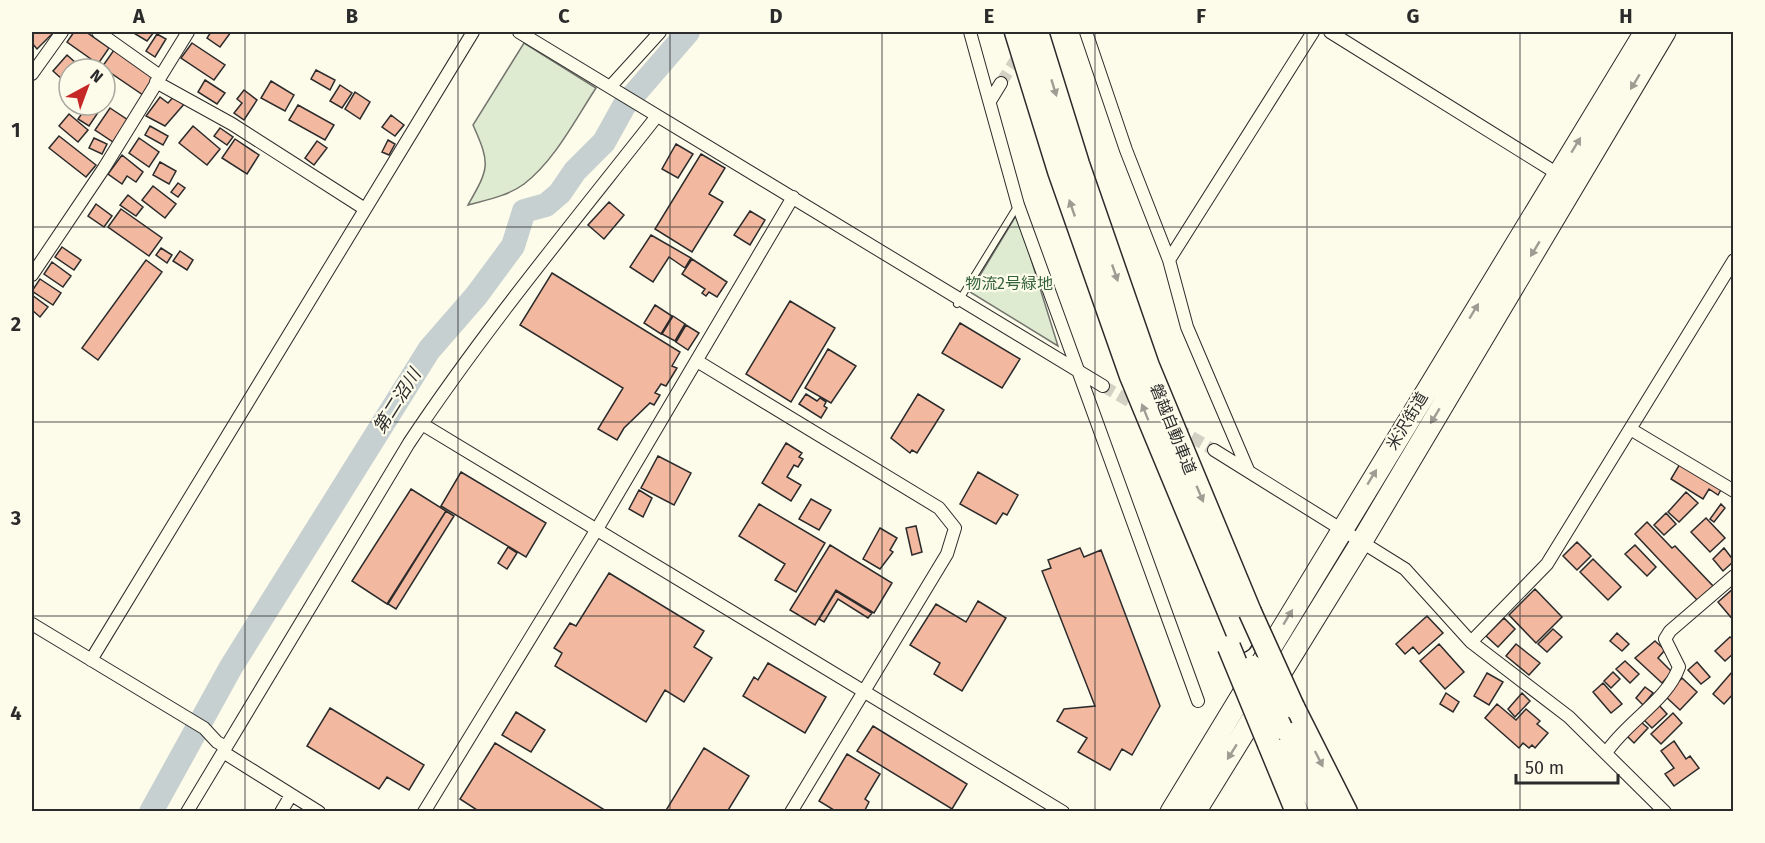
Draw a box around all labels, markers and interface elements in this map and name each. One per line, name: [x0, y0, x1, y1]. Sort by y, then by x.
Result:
text: A: [132, 4, 146, 28]
text: B: [346, 4, 358, 28]
text: C: [558, 4, 570, 28]
text: D: [769, 4, 783, 28]
text: E: [984, 4, 994, 28]
text: F: [1196, 4, 1206, 28]
text: G: [1407, 4, 1419, 28]
text: H: [1619, 4, 1633, 28]
north arrow: [57, 57, 117, 117]
text: N: [86, 65, 107, 87]
one-way arrow: [1630, 73, 1641, 90]
one-way arrow: [1050, 79, 1059, 97]
text: 1: [11, 118, 21, 142]
one-way arrow: [1571, 136, 1581, 153]
one-way arrow: [1067, 199, 1076, 217]
one-way arrow: [1529, 241, 1540, 257]
one-way arrow: [1111, 264, 1121, 282]
park label: 物流2号緑地: [965, 274, 1053, 293]
one-way arrow: [1469, 303, 1480, 319]
text: 2: [11, 312, 21, 336]
water label: 第二沼川: [369, 363, 426, 437]
street label: 磐越自動車道: [1146, 381, 1200, 477]
street label: 米沢街道: [1382, 389, 1432, 453]
one-way arrow: [1139, 403, 1149, 421]
one-way arrow: [1430, 408, 1441, 424]
one-way arrow: [1367, 469, 1378, 485]
one-way arrow: [1196, 485, 1205, 503]
text: 3: [10, 506, 21, 530]
one-way arrow: [1282, 609, 1293, 625]
text: 4: [10, 701, 22, 725]
one-way arrow: [1227, 744, 1238, 760]
scale bar: [1516, 747, 1618, 785]
one-way arrow: [1315, 751, 1324, 768]
text: 50 m: [1525, 757, 1564, 779]

